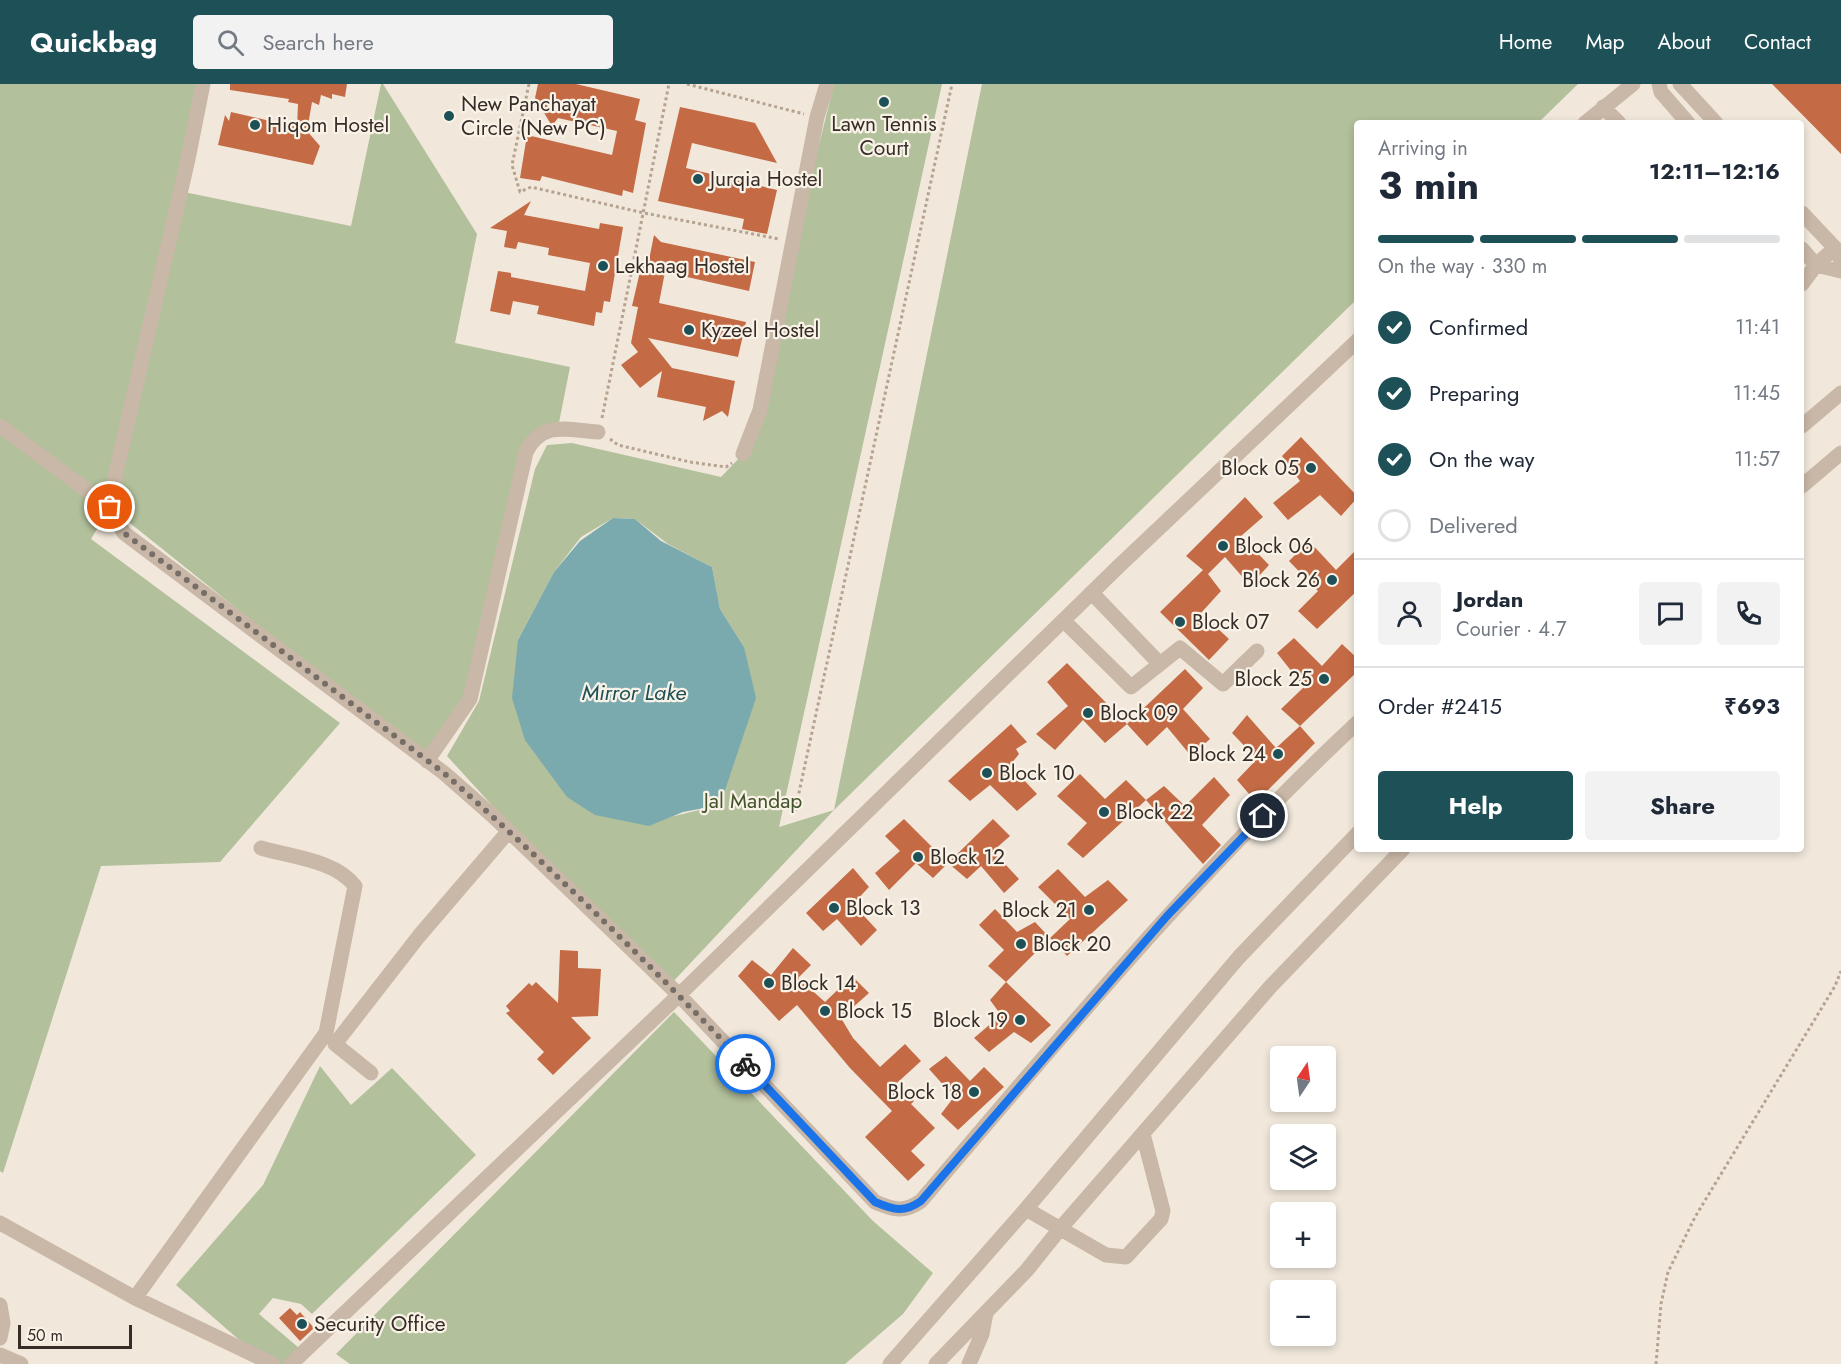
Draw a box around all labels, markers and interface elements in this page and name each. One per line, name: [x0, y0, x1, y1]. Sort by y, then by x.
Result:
search box: [193, 15, 613, 69]
text: Quickbag: [30, 22, 157, 63]
icon: search: [214, 26, 247, 59]
text: Search here: [262, 26, 374, 58]
text: Home: [1499, 27, 1552, 57]
text: Map: [1585, 27, 1625, 57]
text: About: [1658, 27, 1711, 57]
text: Contact: [1744, 27, 1811, 57]
place label: New Panchayat Circle (New PC): [461, 89, 606, 143]
marker: Lawn Tennis Court: [877, 95, 891, 109]
marker: New Panchayat Circle (New PC): [442, 109, 456, 123]
place label: Lawn Tennis Court: [831, 109, 937, 163]
place label: Hiqom Hostel: [267, 110, 389, 140]
marker: Hiqom Hostel: [248, 118, 262, 132]
text: Arriving in: [1378, 134, 1468, 163]
text: 12:11–12:16: [1649, 155, 1780, 187]
text: 3 min: [1378, 157, 1479, 214]
place label: Jurqia Hostel: [707, 164, 822, 194]
marker: Jurqia Hostel: [691, 172, 705, 186]
place label: Lekhaag Hostel: [615, 251, 750, 281]
text: On the way · 330 m: [1378, 252, 1547, 281]
marker: Lekhaag Hostel: [596, 259, 610, 273]
icon: check: [1378, 311, 1411, 344]
text: Confirmed: [1429, 311, 1528, 343]
text: 11:41: [1735, 313, 1780, 342]
place label: Kyzeel Hostel: [701, 315, 819, 345]
marker: Kyzeel Hostel: [682, 323, 696, 337]
icon: check: [1378, 377, 1411, 410]
text: Preparing: [1429, 377, 1520, 409]
text: 11:45: [1733, 379, 1780, 408]
icon: check: [1378, 443, 1411, 476]
text: On the way: [1429, 443, 1534, 475]
text: 11:57: [1734, 445, 1780, 474]
place label: Block 05: [1221, 453, 1299, 483]
marker: Block 05: [1304, 461, 1318, 475]
pin: [84, 481, 135, 532]
icon: bag: [93, 490, 126, 523]
text: Delivered: [1429, 509, 1518, 541]
place label: Block 06: [1235, 531, 1313, 561]
marker: Block 06: [1216, 539, 1230, 553]
place label: Block 26: [1242, 565, 1320, 595]
marker: Block 26: [1325, 573, 1339, 587]
button: person: [1378, 582, 1441, 645]
button: chat: [1639, 582, 1702, 645]
button: phone: [1717, 582, 1780, 645]
text: Jordan: [1456, 583, 1523, 615]
place label: Block 07: [1192, 607, 1269, 637]
marker: Block 07: [1173, 615, 1187, 629]
text: Courier · 4.7: [1456, 615, 1567, 644]
place label: Block 25: [1235, 664, 1312, 694]
marker: Block 25: [1317, 672, 1331, 686]
water label: Mirror Lake: [582, 676, 686, 708]
text: Order #2415: [1378, 690, 1502, 722]
text: ₹693: [1724, 690, 1780, 722]
place label: Block 09: [1100, 698, 1178, 728]
marker: Block 09: [1081, 706, 1095, 720]
place label: Block 24: [1188, 739, 1266, 769]
marker: Block 24: [1271, 747, 1285, 761]
place label: Block 10: [999, 758, 1075, 788]
marker: Block 10: [980, 766, 994, 780]
button: Help: [1378, 771, 1573, 840]
button: Share: [1585, 771, 1780, 840]
park label: Jal Mandap: [701, 786, 802, 816]
pin: [1237, 790, 1288, 841]
place label: Block 22: [1116, 797, 1194, 827]
icon: home: [1246, 799, 1279, 832]
marker: Block 22: [1097, 805, 1111, 819]
place label: Block 12: [930, 842, 1005, 872]
marker: Block 12: [911, 850, 925, 864]
place label: Block 13: [846, 893, 921, 923]
place label: Block 21: [1002, 895, 1077, 925]
marker: Block 13: [827, 901, 841, 915]
marker: Block 21: [1082, 903, 1096, 917]
place label: Block 20: [1033, 929, 1111, 959]
marker: Block 20: [1014, 937, 1028, 951]
place label: Block 14: [781, 968, 856, 998]
marker: Block 14: [762, 976, 776, 990]
place label: Block 15: [837, 996, 912, 1026]
marker: Block 15: [818, 1004, 832, 1018]
place label: Block 19: [933, 1005, 1008, 1035]
marker: Block 19: [1013, 1013, 1027, 1027]
courier: [715, 1034, 775, 1094]
north arrow: [1270, 1046, 1336, 1112]
map controls: [1270, 1046, 1336, 1346]
icon: bike: [729, 1048, 762, 1081]
place label: Block 18: [887, 1077, 962, 1107]
marker: Block 18: [967, 1085, 981, 1099]
button: layers: [1270, 1124, 1336, 1190]
button: +: [1270, 1202, 1336, 1268]
button: −: [1270, 1280, 1336, 1346]
place label: Security Office: [314, 1309, 446, 1339]
marker: Security Office: [295, 1317, 309, 1331]
scale bar: [18, 1322, 132, 1350]
text: 50 m: [27, 1324, 63, 1347]

